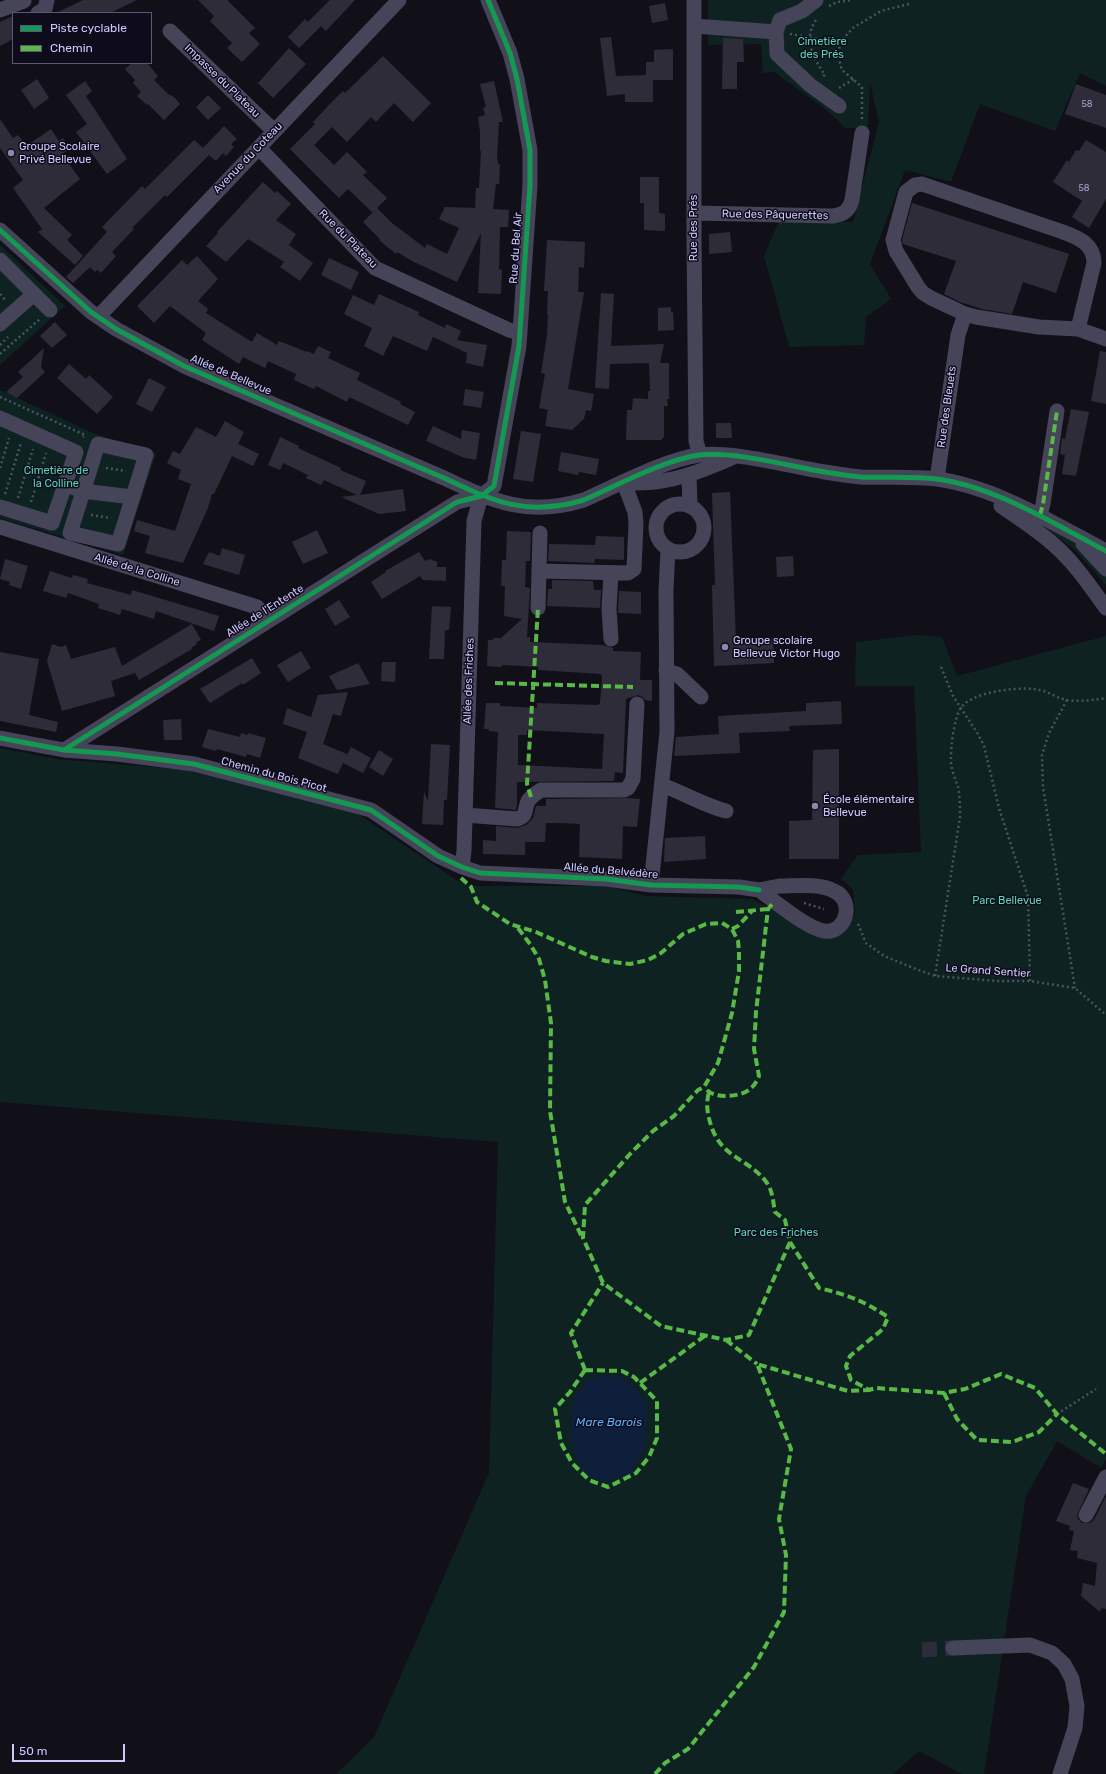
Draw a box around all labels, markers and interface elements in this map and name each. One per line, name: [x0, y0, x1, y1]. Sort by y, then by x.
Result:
legend: [12, 12, 152, 64]
text: Piste cyclable: [50, 21, 127, 35]
park label: Cimetière des Prés: [797, 35, 847, 61]
text: Chemin: [50, 41, 93, 55]
street label: Impasse du Plateau: [181, 41, 263, 121]
house number: 58: [1081, 99, 1093, 109]
street label: Avenue du Coteau: [211, 120, 285, 196]
place label: Groupe Scolaire Privé Bellevue: [19, 140, 100, 166]
marker: Groupe Scolaire Privé Bellevue: [6, 148, 16, 158]
house number: 58: [1078, 183, 1090, 193]
street label: Rue des Prés: [687, 195, 701, 261]
street label: Rue du Plateau: [316, 207, 380, 271]
street label: Rue des Pâquerettes: [722, 207, 828, 223]
street label: Rue du Bel Air: [507, 212, 525, 284]
street label: Allée de Bellevue: [188, 352, 274, 398]
street label: Rue des Bleuets: [935, 365, 959, 449]
park label: Cimetière de la Colline: [24, 464, 88, 490]
street label: Allée de la Colline: [92, 551, 182, 589]
street label: Allée de l'Entente: [224, 582, 306, 640]
place label: Groupe scolaire Bellevue Victor Hugo: [733, 634, 840, 660]
street label: Allée des Friches: [461, 638, 477, 724]
marker: Groupe scolaire Bellevue Victor Hugo: [720, 642, 730, 652]
street label: Chemin du Bois Picot: [220, 755, 328, 795]
place label: École élémentaire Bellevue: [823, 793, 914, 819]
marker: École élémentaire Bellevue: [810, 801, 820, 811]
street label: Allée du Belvédère: [563, 860, 659, 882]
park label: Parc Bellevue: [972, 894, 1042, 908]
street label: Le Grand Sentier: [945, 961, 1031, 981]
park label: Parc des Friches: [734, 1226, 818, 1240]
water label: Mare Barois: [576, 1416, 642, 1430]
scale bar: [14, 1736, 127, 1762]
text: 50 m: [19, 1744, 47, 1758]

